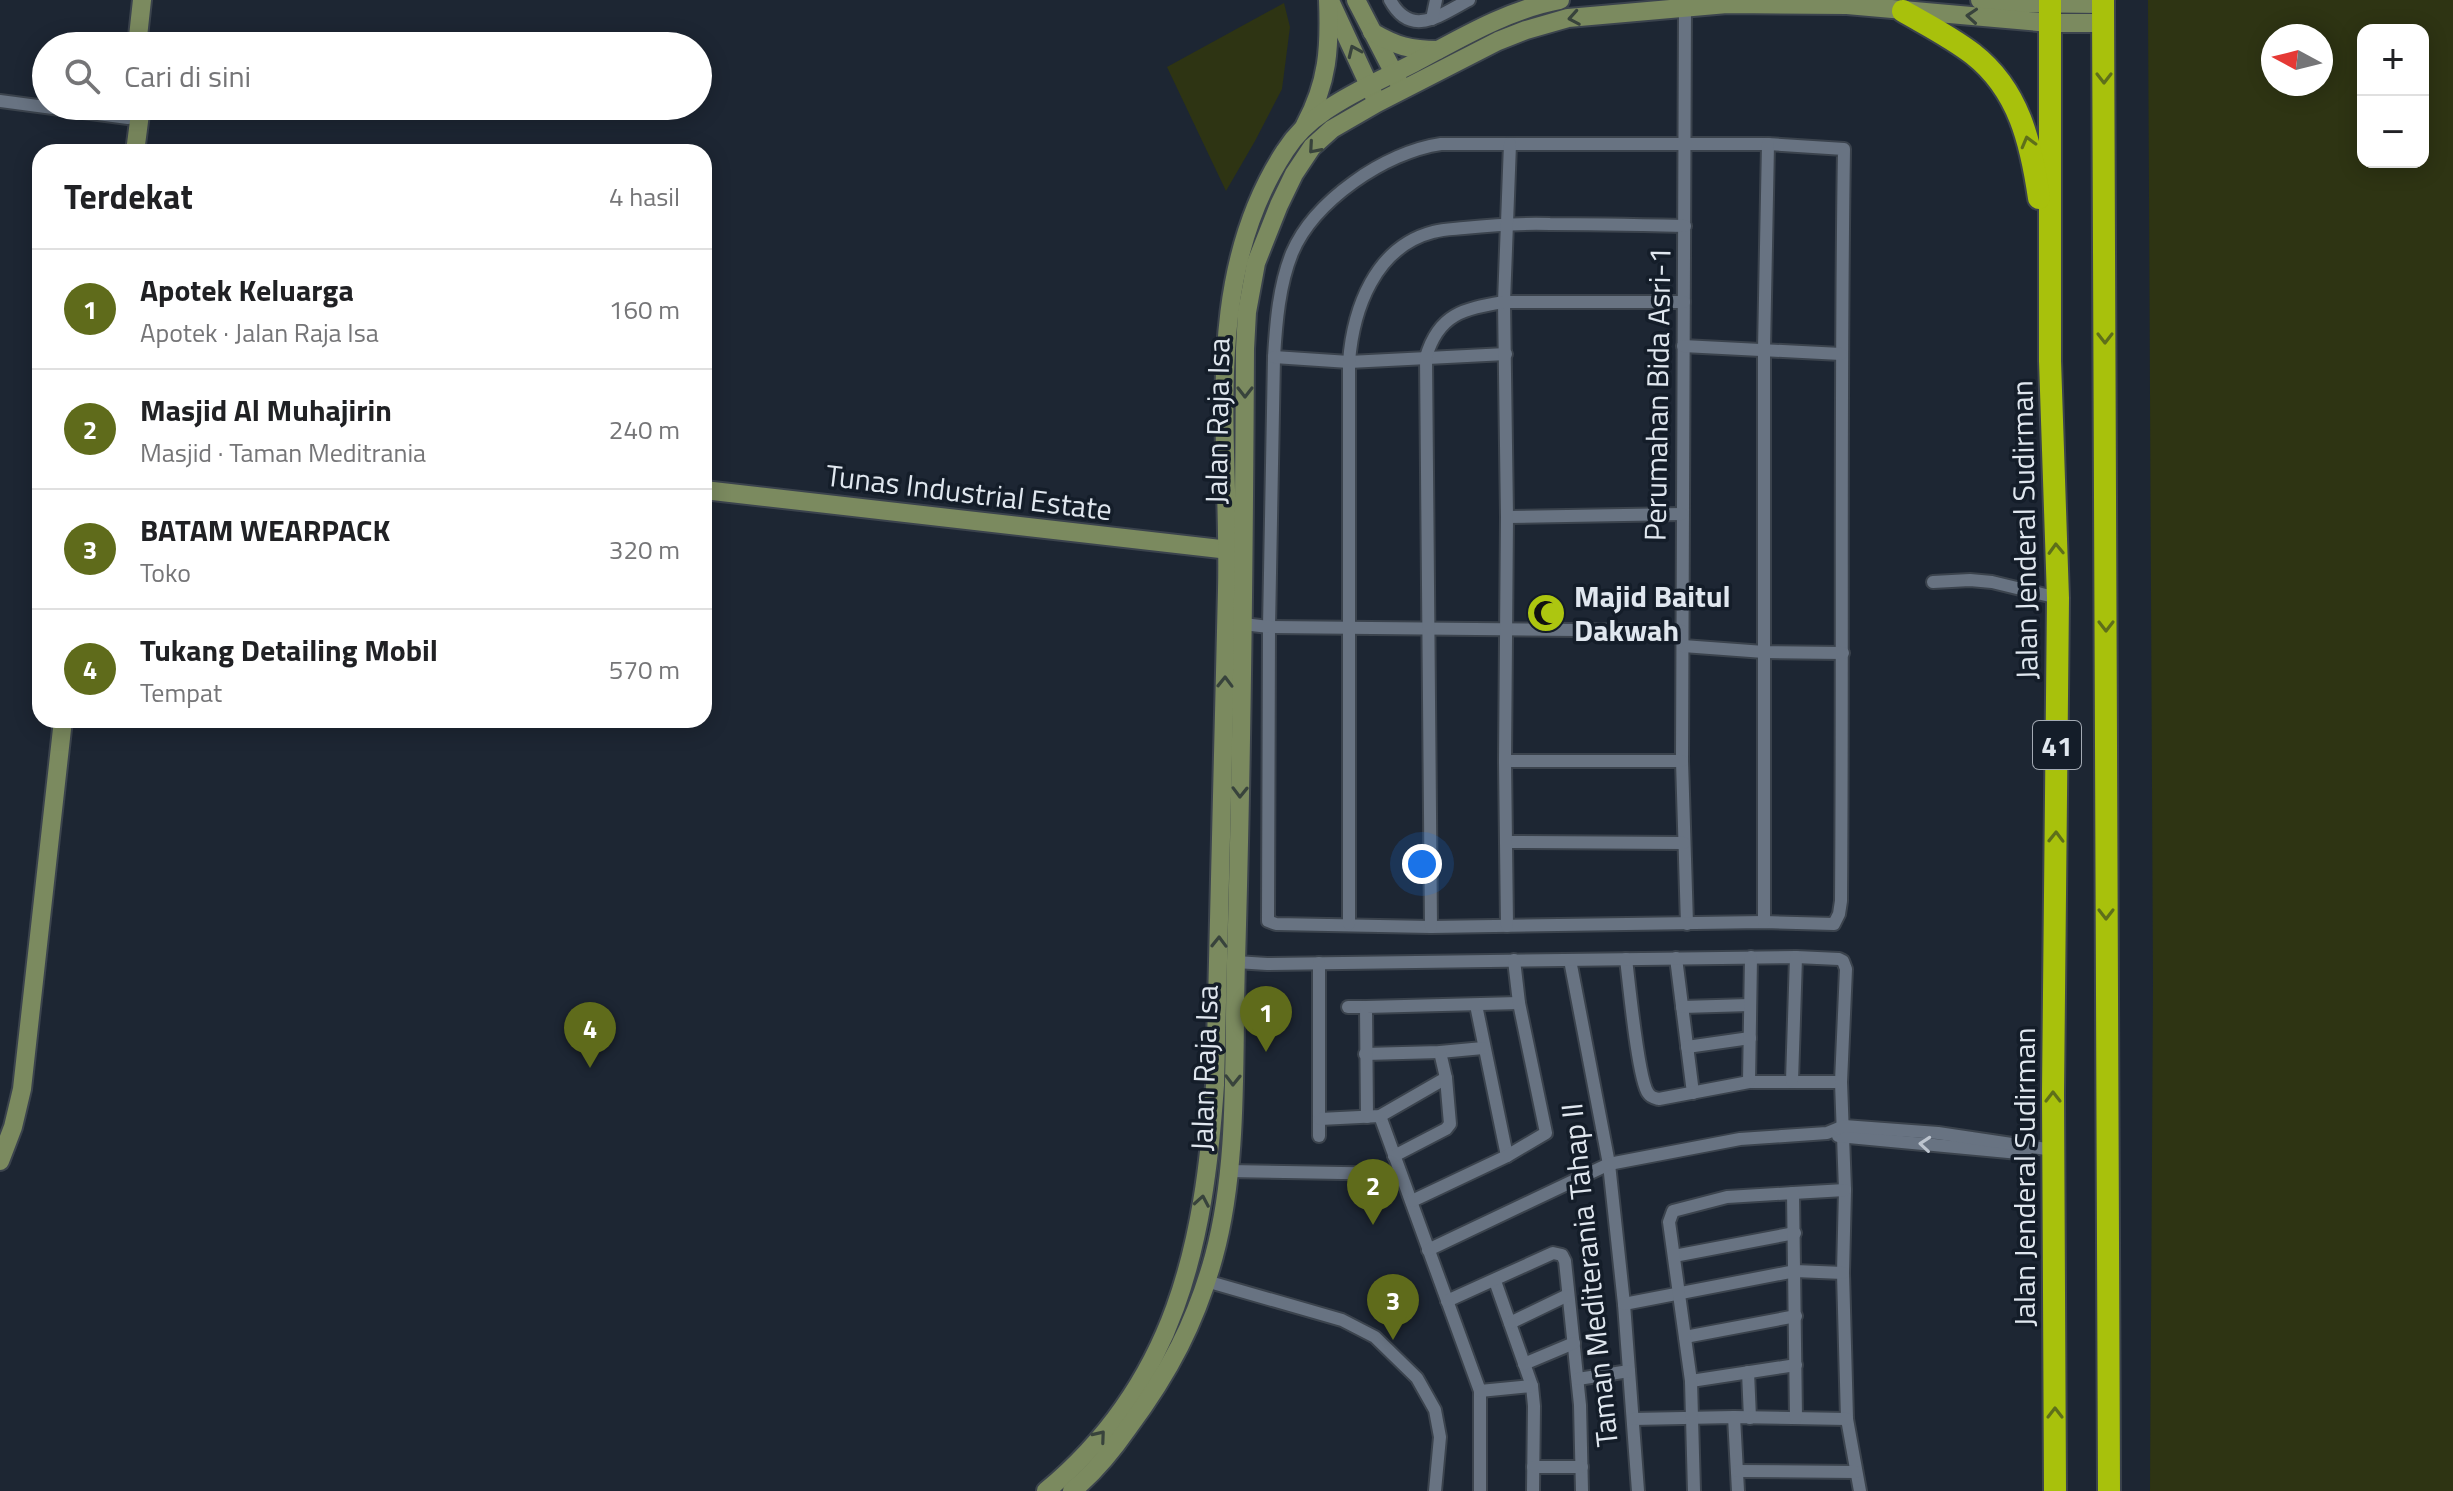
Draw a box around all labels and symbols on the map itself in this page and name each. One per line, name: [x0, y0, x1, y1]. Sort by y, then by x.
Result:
one-way arrow: [1965, 8, 1978, 25]
one-way arrow: [1567, 9, 1581, 26]
north arrow: [2261, 24, 2333, 96]
one-way arrow: [1348, 45, 1364, 59]
one-way arrow: [2095, 72, 2113, 85]
one-way arrow: [2021, 136, 2038, 150]
one-way arrow: [1309, 138, 1324, 153]
street label: Perumahan Bida Asri-1: [1631, 246, 1683, 542]
one-way arrow: [2096, 332, 2114, 345]
street label: Jalan Raja Isa: [1193, 337, 1241, 505]
street label: Jalan Jenderal Sudirman: [1998, 380, 2050, 680]
one-way arrow: [1236, 386, 1254, 399]
street label: Tunas Industrial Estate: [823, 452, 1115, 532]
one-way arrow: [2048, 542, 2065, 555]
place label: Majid Baitul Dakwah: [1574, 573, 1731, 653]
mosque icon: Majid Baitul Dakwah: [1525, 592, 1567, 634]
one-way arrow: [2097, 620, 2115, 633]
one-way arrow: [1216, 675, 1234, 688]
road number: 41: [2033, 721, 2081, 769]
one-way arrow: [1231, 786, 1249, 799]
one-way arrow: [2047, 830, 2065, 843]
your location: [1402, 844, 1442, 884]
one-way arrow: [2097, 908, 2115, 921]
one-way arrow: [1210, 935, 1227, 948]
street label: Jalan Raja Isa: [1178, 984, 1230, 1152]
pin: 1: [1240, 986, 1292, 1052]
pin: 4: [564, 1002, 616, 1068]
street label: Jalan Jenderal Sudirman: [2001, 1027, 2047, 1327]
one-way arrow: [1224, 1074, 1242, 1087]
one-way arrow: [2044, 1090, 2062, 1103]
street label: Taman Mediterania Tahap II: [1548, 1101, 1630, 1449]
one-way arrow: [1918, 1136, 1931, 1153]
pin: 2: [1347, 1159, 1399, 1225]
one-way arrow: [1193, 1194, 1210, 1207]
pin: 3: [1367, 1274, 1419, 1340]
one-way arrow: [2046, 1406, 2064, 1419]
one-way arrow: [1090, 1430, 1105, 1445]

